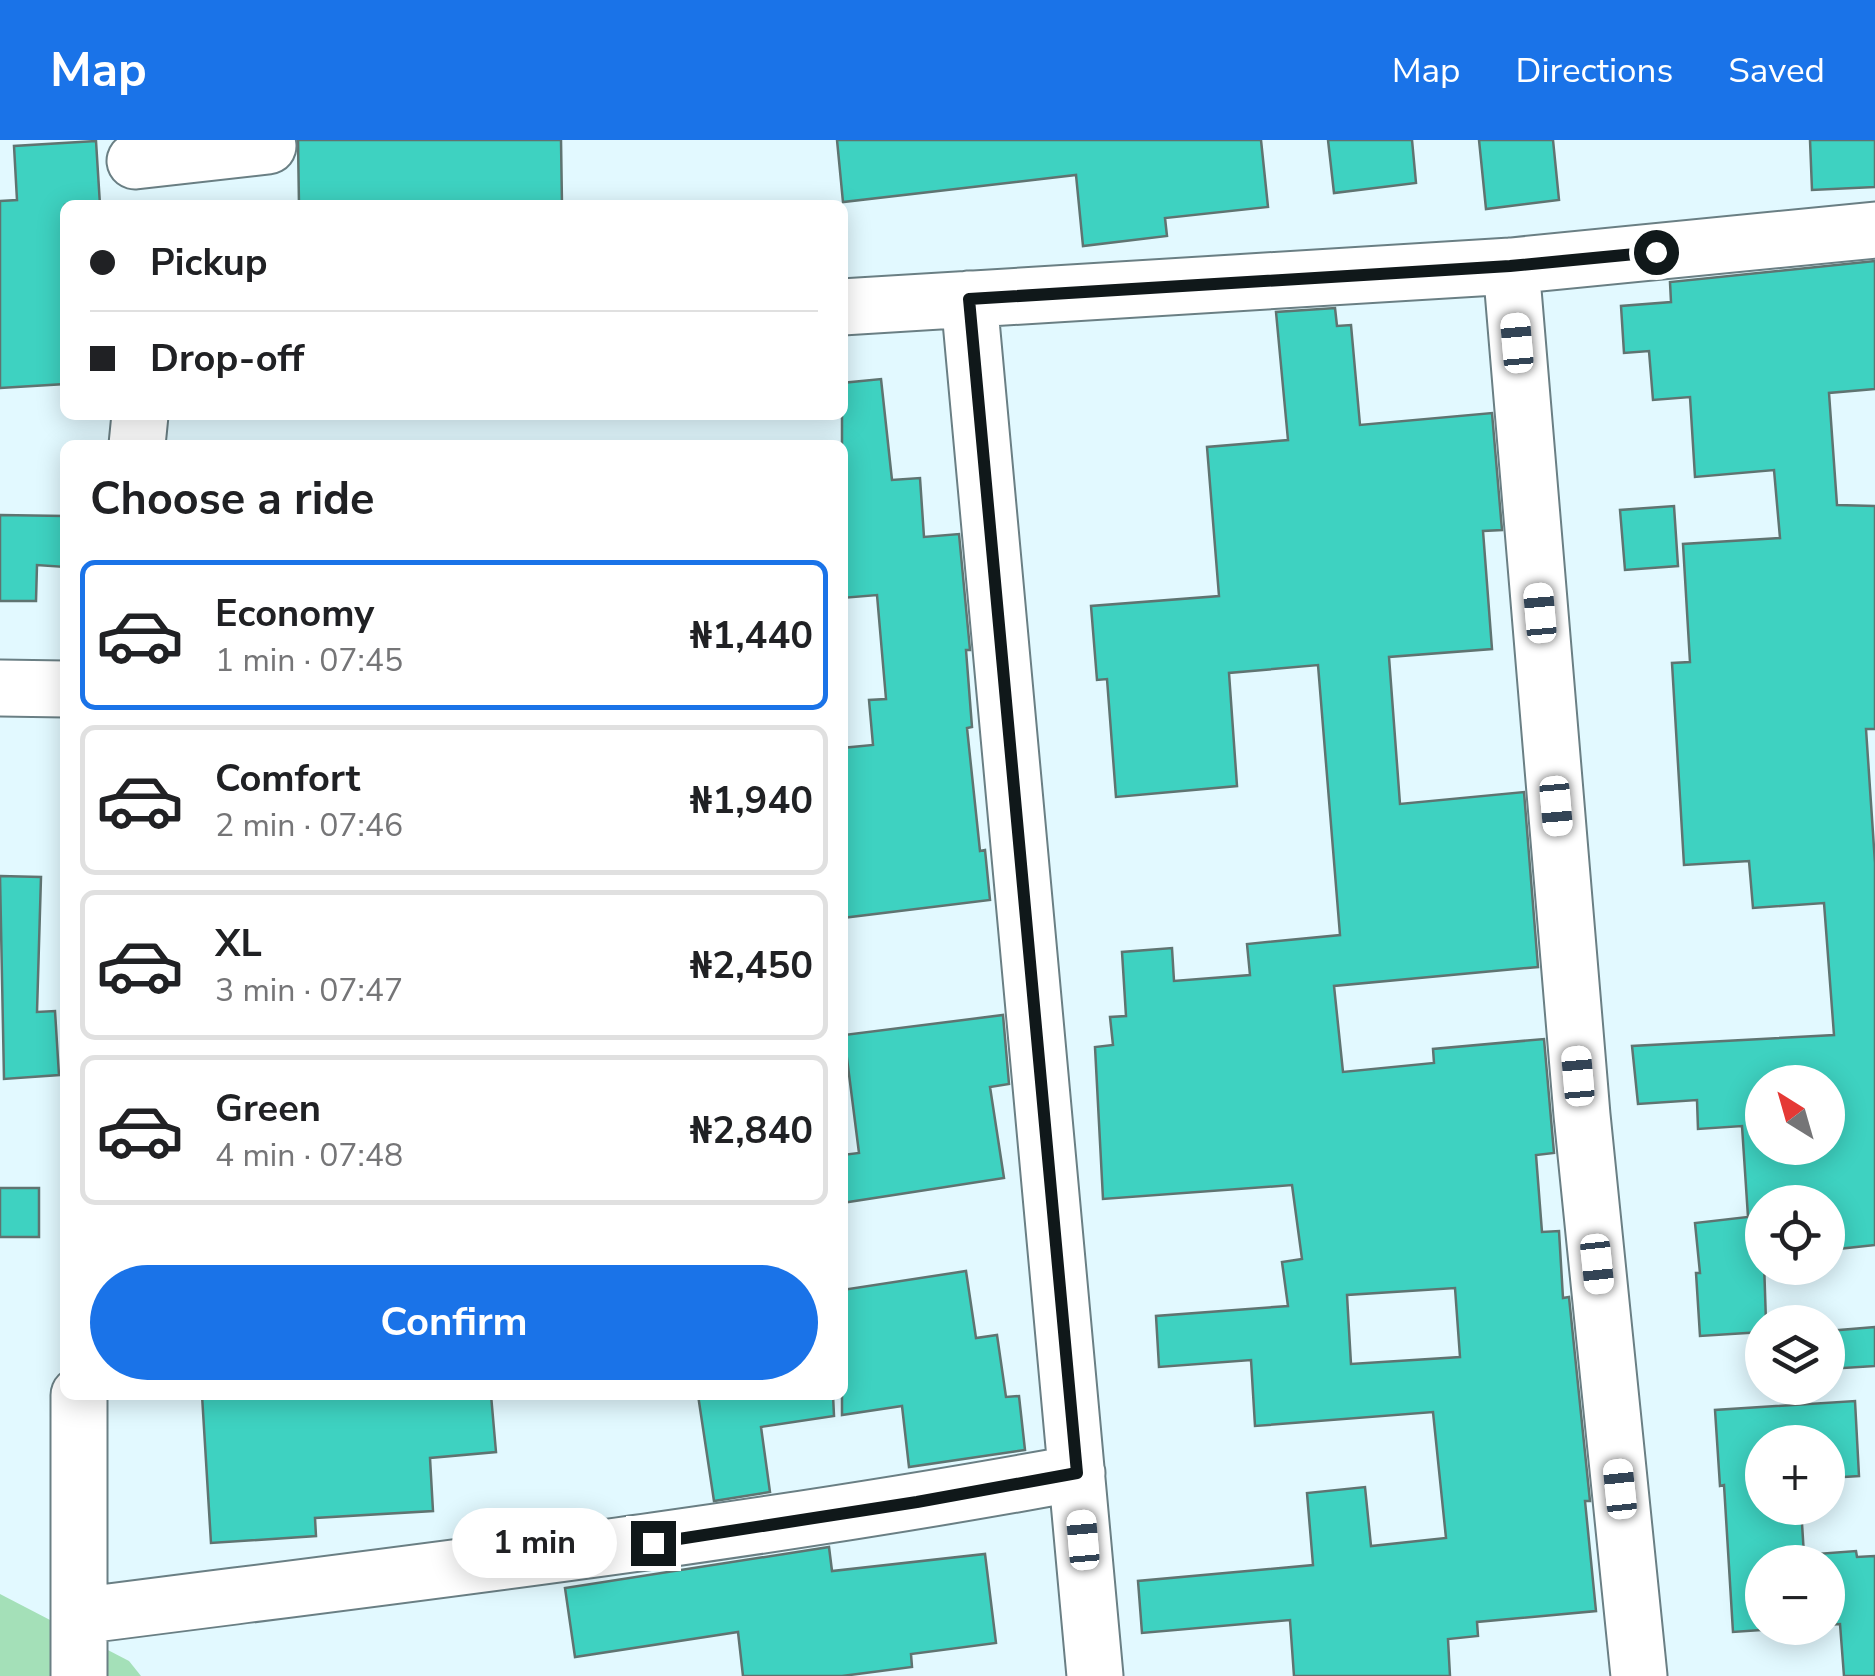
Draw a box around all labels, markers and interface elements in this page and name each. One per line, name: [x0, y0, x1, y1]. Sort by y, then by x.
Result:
text: Map: [50, 37, 147, 103]
text: Map: [1392, 47, 1461, 94]
text: Directions: [1516, 47, 1673, 94]
text: Saved: [1728, 47, 1825, 94]
route start: [1634, 230, 1679, 275]
text: Pickup: [150, 237, 268, 288]
car: [1499, 312, 1535, 374]
text: Drop-off: [150, 333, 304, 384]
text: Choose a ride: [90, 469, 375, 530]
car: [1522, 582, 1558, 644]
text: Economy: [215, 588, 374, 639]
icon: car: [95, 590, 185, 680]
text: ₦1,440: [690, 610, 813, 661]
text: 1 min · 07:45: [215, 639, 403, 682]
text: Comfort: [215, 753, 360, 804]
icon: car: [95, 755, 185, 845]
text: ₦1,940: [690, 775, 813, 826]
car: [1538, 775, 1574, 837]
text: 2 min · 07:46: [215, 804, 403, 847]
text: XL: [215, 918, 262, 969]
icon: car: [95, 920, 185, 1010]
text: ₦2,450: [690, 940, 813, 991]
text: 3 min · 07:47: [215, 969, 403, 1012]
car: [1560, 1045, 1596, 1107]
north arrow: [1745, 1065, 1845, 1165]
map controls: [1745, 1065, 1845, 1645]
text: Green: [215, 1083, 321, 1134]
icon: car: [95, 1085, 185, 1175]
text: ₦2,840: [690, 1105, 813, 1156]
text: 4 min · 07:48: [215, 1134, 403, 1177]
button: locate: [1745, 1185, 1845, 1285]
car: [1579, 1233, 1615, 1295]
button: Confirm: [90, 1265, 818, 1380]
button: layers: [1745, 1305, 1845, 1405]
button: +: [1745, 1425, 1845, 1525]
car: [1602, 1458, 1638, 1520]
callout: 1 min: [453, 1508, 618, 1578]
car: [1065, 1509, 1101, 1571]
text: 1 min: [493, 1521, 576, 1564]
route end: [631, 1521, 676, 1566]
button: −: [1745, 1545, 1845, 1645]

